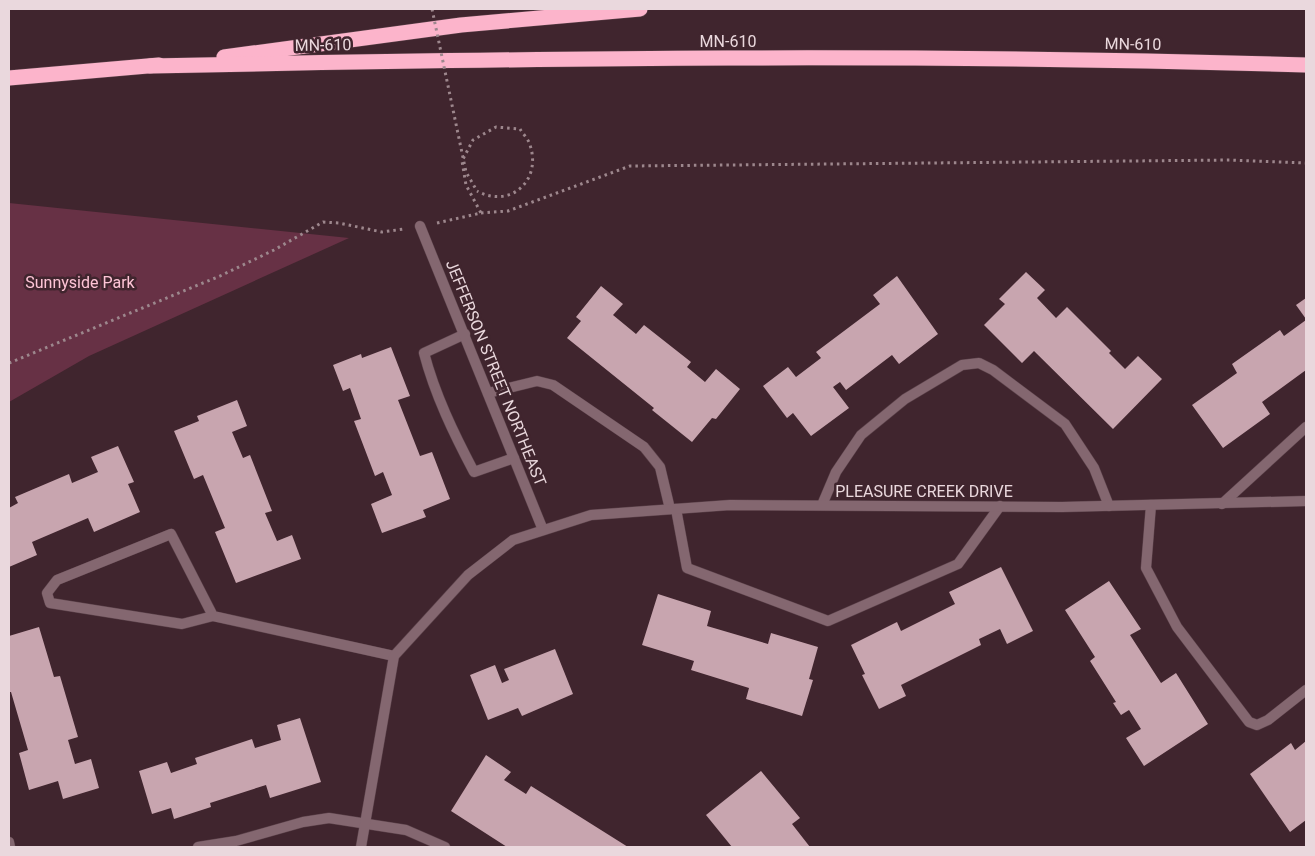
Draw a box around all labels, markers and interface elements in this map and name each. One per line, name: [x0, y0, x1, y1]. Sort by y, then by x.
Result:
street label: MN-610: [700, 32, 756, 51]
street label: MN-610: [1104, 34, 1162, 54]
street label: MN-610: [294, 35, 352, 55]
street label: JEFFERSON STREET NORTHEAST: [442, 257, 550, 489]
park label: Sunnyside Park: [25, 273, 136, 292]
street label: PLEASURE CREEK DRIVE: [835, 482, 1013, 501]

